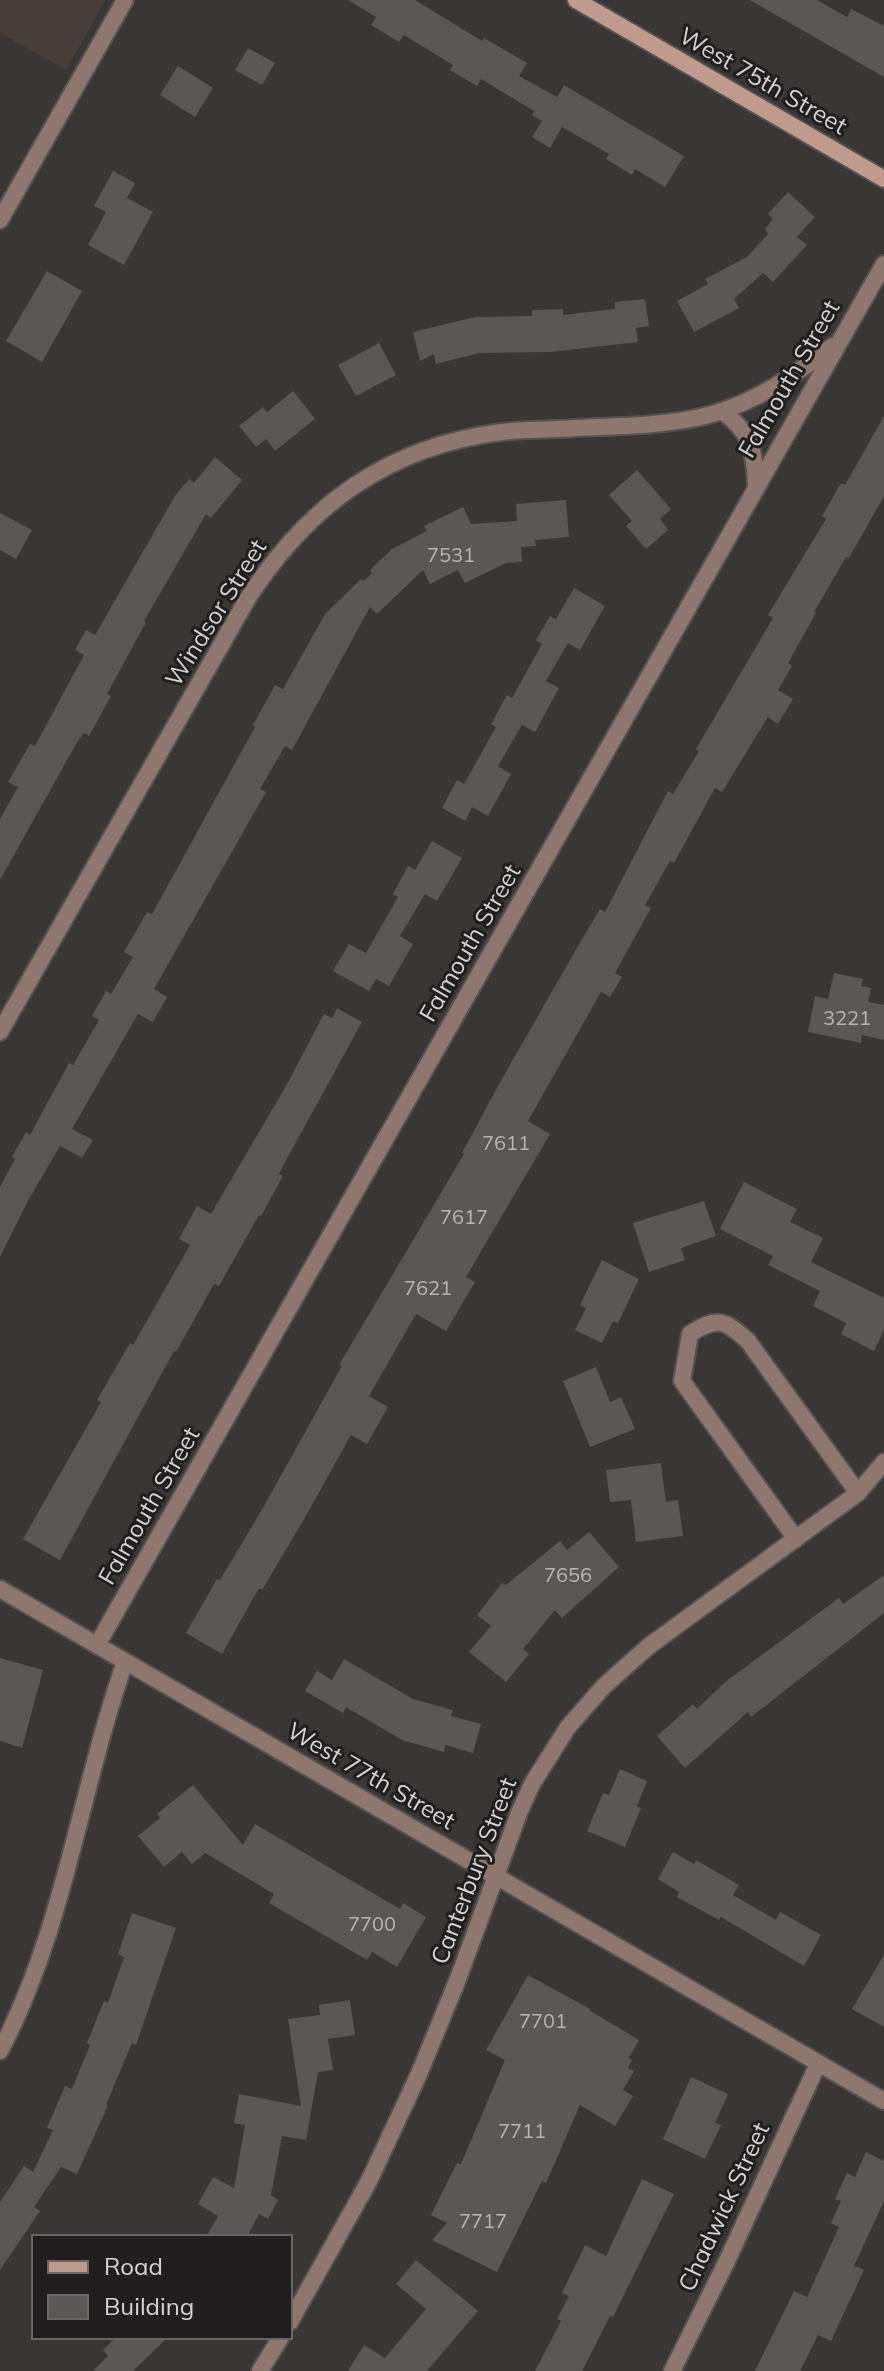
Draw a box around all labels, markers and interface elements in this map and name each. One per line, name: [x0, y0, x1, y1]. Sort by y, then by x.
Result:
street label: West 75th Street: [674, 20, 853, 140]
street label: Falmouth Street: [731, 294, 845, 463]
street label: Windsor Street: [158, 533, 272, 692]
house number: 7531: [427, 542, 475, 567]
street label: Falmouth Street: [412, 858, 526, 1027]
house number: 3221: [823, 1005, 871, 1030]
house number: 7611: [482, 1130, 530, 1155]
house number: 7617: [440, 1204, 488, 1229]
house number: 7621: [404, 1275, 452, 1300]
street label: Falmouth Street: [91, 1421, 205, 1590]
house number: 7656: [544, 1562, 592, 1587]
street label: West 77th Street: [282, 1715, 461, 1835]
street label: Canterbury Street: [424, 1773, 522, 1968]
house number: 7700: [348, 1911, 396, 1936]
house number: 7701: [519, 2008, 567, 2033]
street label: Chadwick Street: [671, 2117, 775, 2296]
house number: 7711: [498, 2118, 546, 2143]
house number: 7717: [459, 2208, 507, 2233]
legend: [32, 2235, 292, 2339]
text: Road: [104, 2251, 163, 2281]
text: Building: [104, 2291, 194, 2321]

